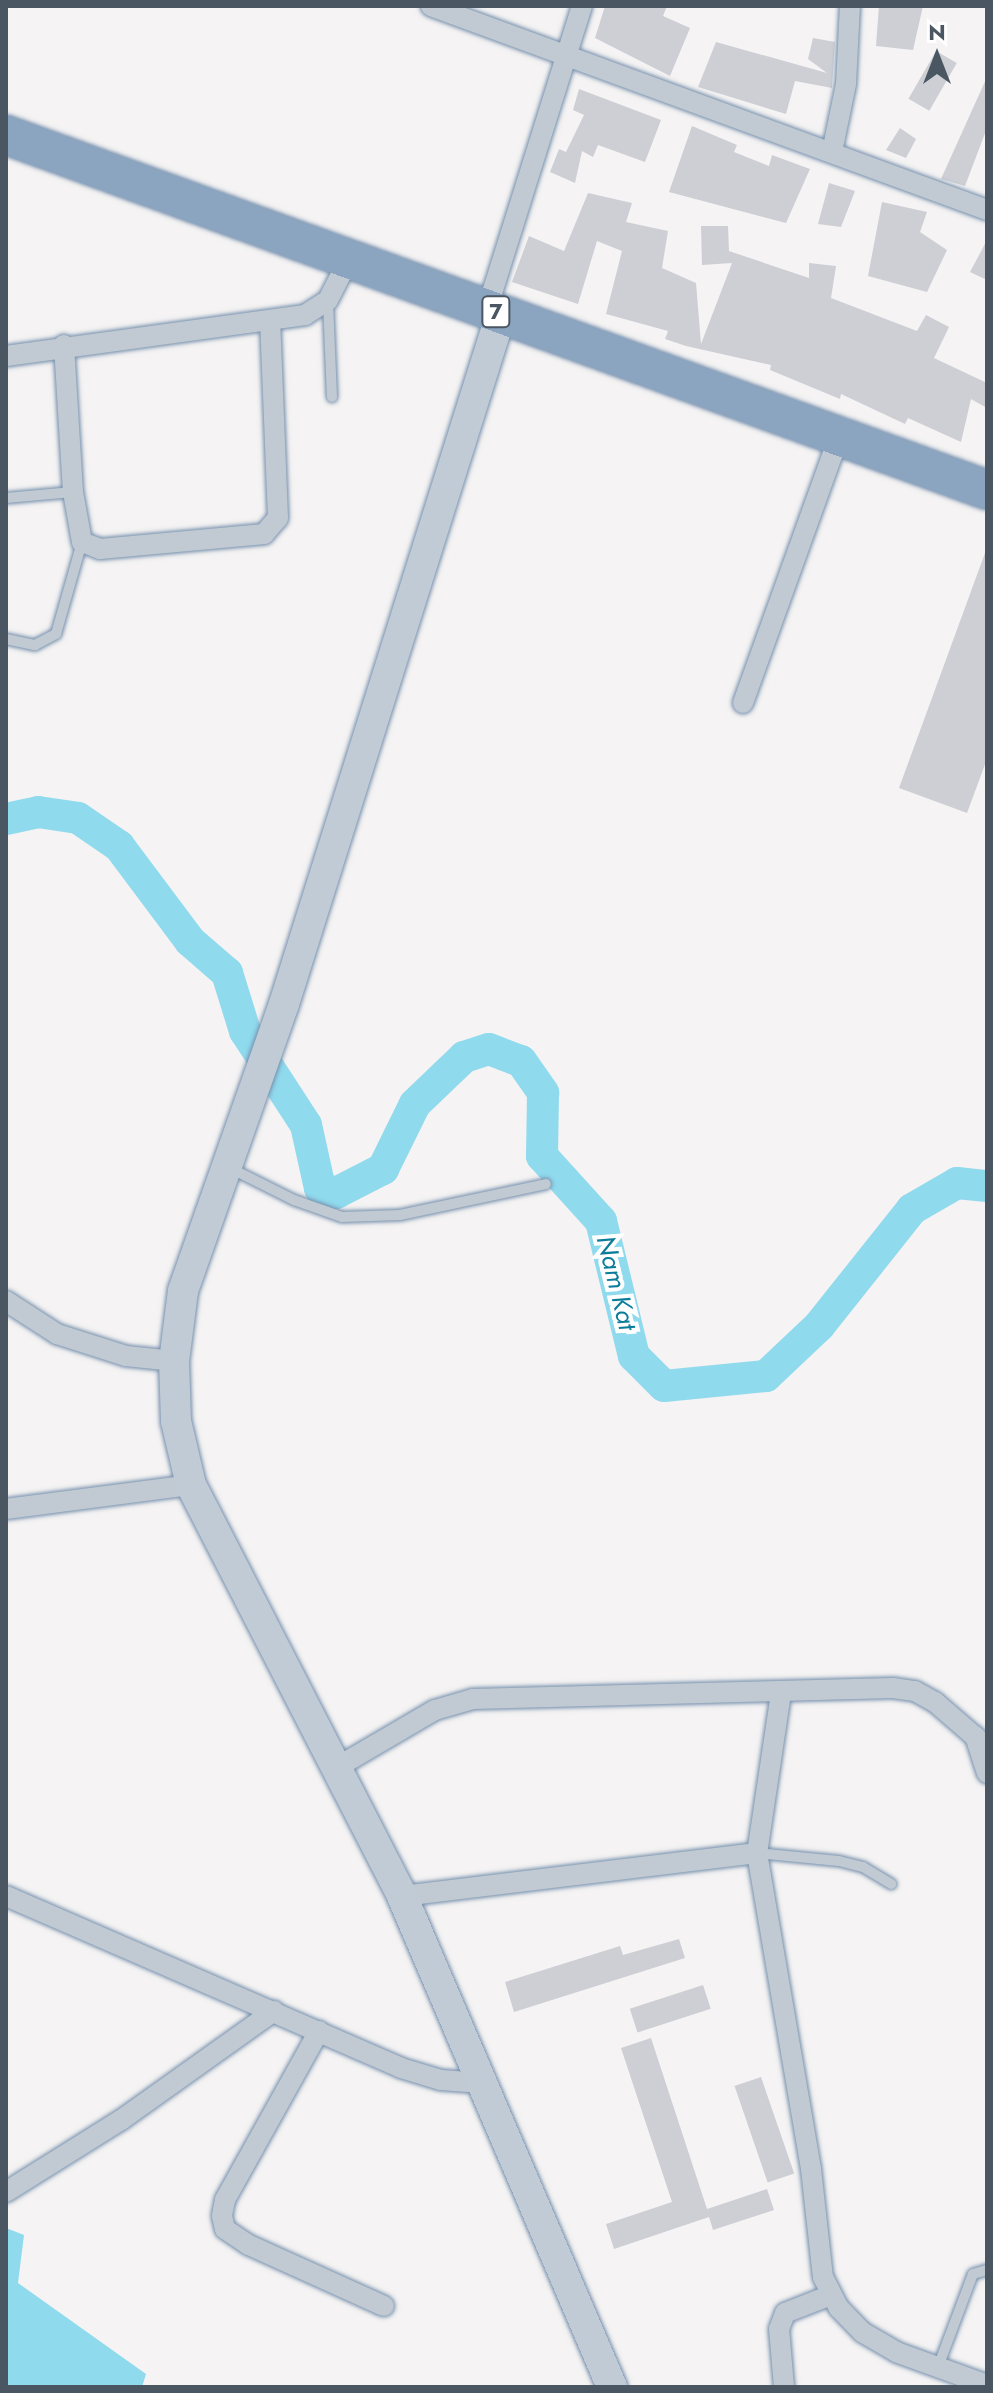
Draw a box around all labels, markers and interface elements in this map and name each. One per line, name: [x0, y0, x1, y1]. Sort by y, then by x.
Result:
north arrow: [897, 16, 977, 96]
text: N: [928, 16, 946, 48]
road number: 7: [480, 294, 512, 330]
water label: Nam Kat: [589, 1233, 643, 1333]

